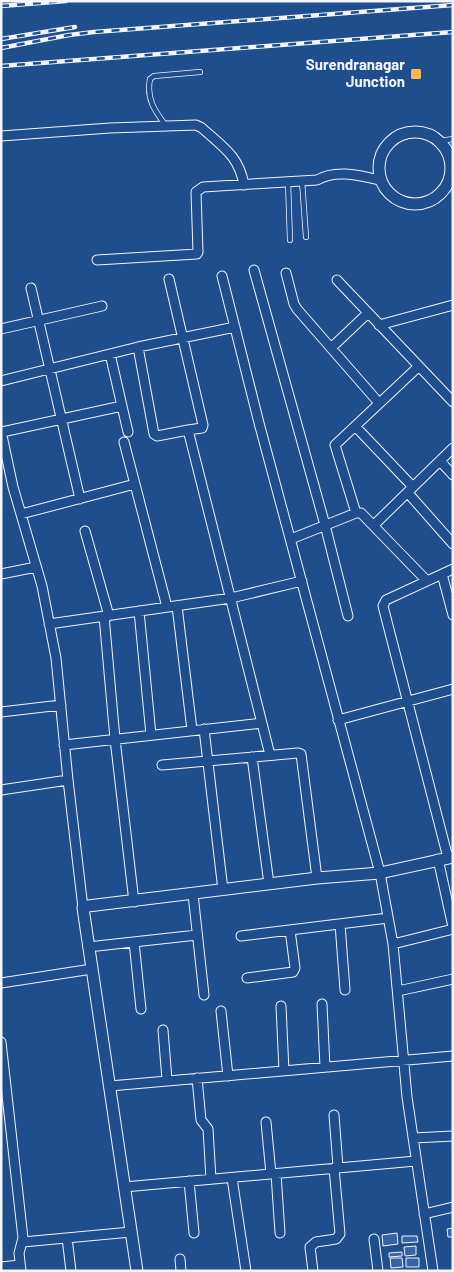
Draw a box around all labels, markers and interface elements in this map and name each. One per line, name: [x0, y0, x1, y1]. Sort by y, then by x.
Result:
place label: Surendranagar Junction: [306, 55, 405, 90]
marker: Surendranagar Junction: [409, 67, 423, 81]

